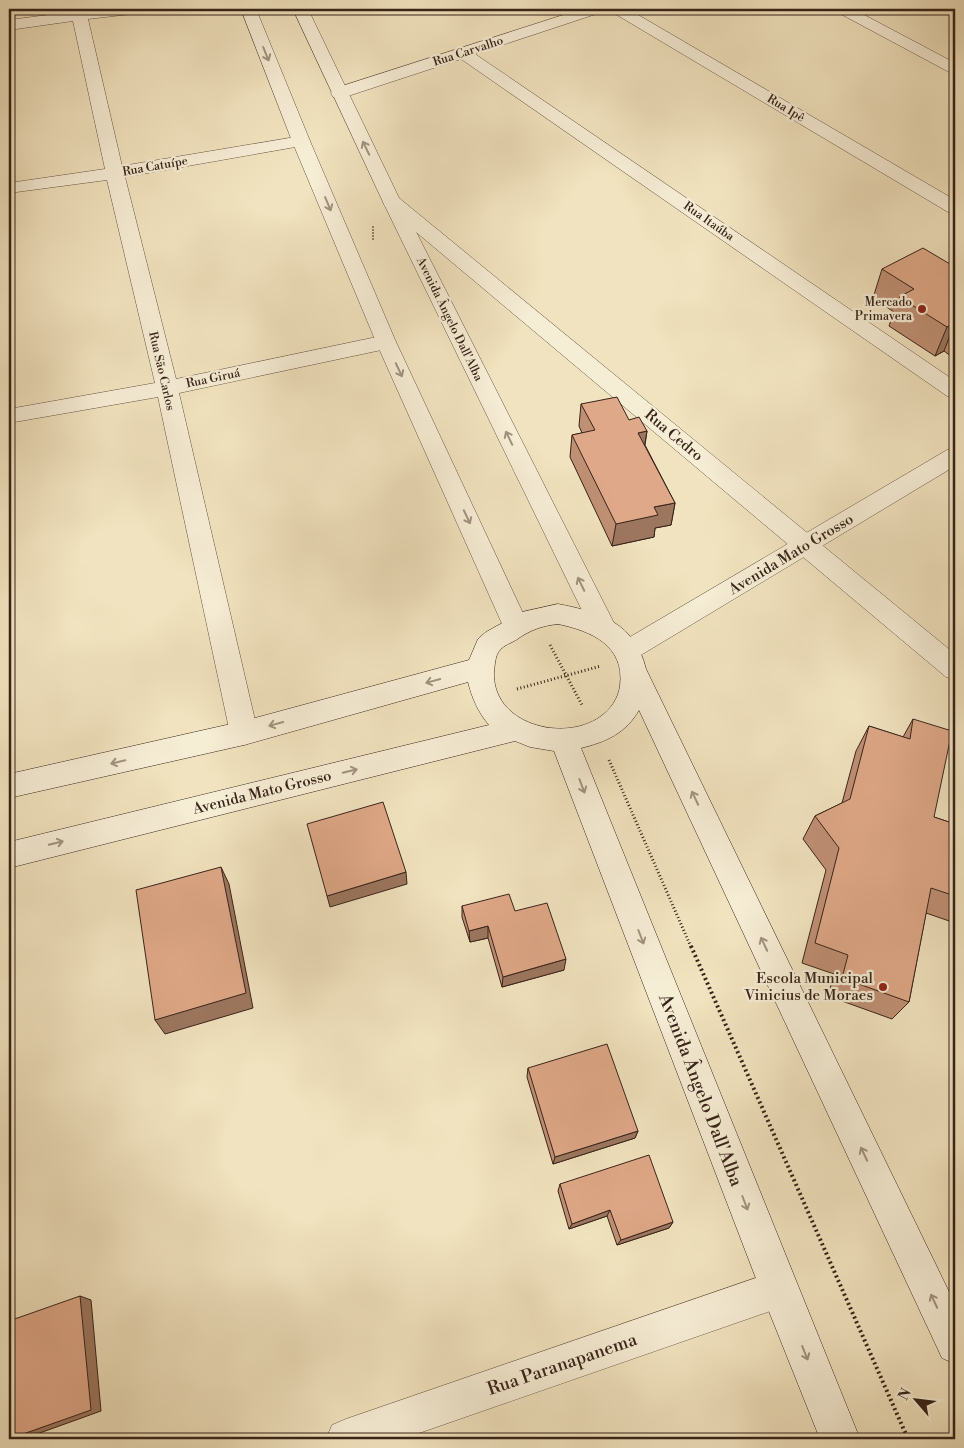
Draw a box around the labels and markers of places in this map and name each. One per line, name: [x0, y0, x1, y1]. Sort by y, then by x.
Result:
place label: Mercado Primavera: [855, 295, 913, 324]
marker: Mercado Primavera: [916, 303, 928, 315]
place label: Escola Municipal Vinicius de Moraes: [744, 969, 874, 1005]
marker: Escola Municipal Vinicius de Moraes: [877, 981, 889, 993]

